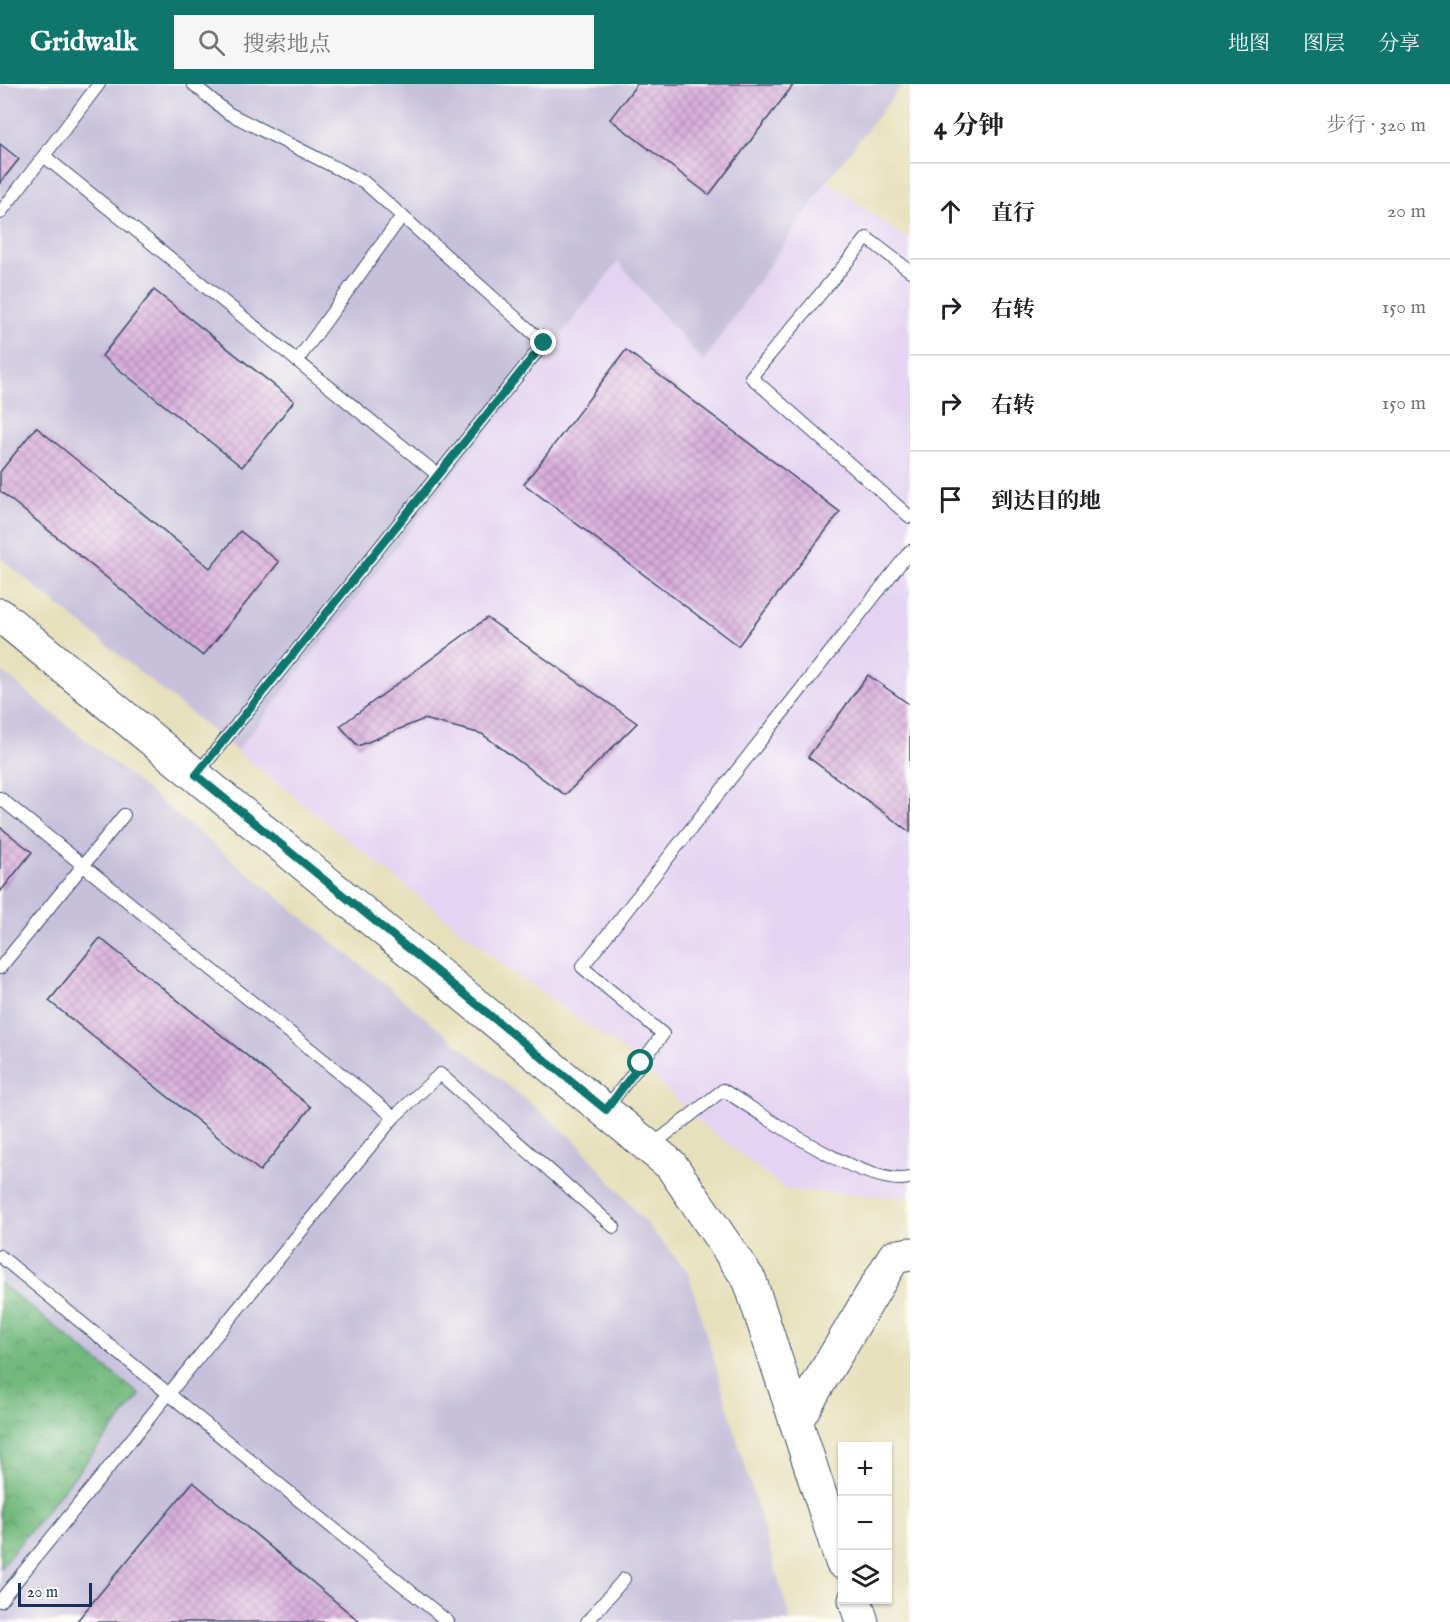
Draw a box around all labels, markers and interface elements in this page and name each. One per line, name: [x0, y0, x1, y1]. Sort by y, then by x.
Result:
search box: [174, 15, 594, 69]
text: Gridwalk: [30, 25, 138, 60]
icon: search: [195, 26, 228, 59]
text: 搜索地点: [243, 31, 331, 59]
text: 地图: [1228, 31, 1270, 58]
text: 图层: [1303, 31, 1345, 58]
text: 分享: [1378, 31, 1420, 58]
text: 4 分钟: [934, 110, 1004, 143]
text: 步行 · 320 m: [1326, 113, 1426, 138]
icon: ahead: [934, 195, 967, 228]
text: 20 m: [1387, 199, 1426, 224]
text: 直行: [991, 200, 1035, 228]
icon: right: [934, 291, 967, 324]
text: 150 m: [1382, 295, 1426, 320]
text: 右转: [991, 296, 1035, 324]
route end: [530, 329, 556, 355]
icon: right: [934, 387, 967, 420]
text: 150 m: [1382, 391, 1426, 416]
text: 右转: [991, 392, 1035, 420]
icon: arrive: [934, 483, 967, 516]
text: 到达目的地: [991, 488, 1101, 516]
route start: [627, 1049, 653, 1075]
map controls: [838, 1442, 892, 1604]
button: +: [838, 1442, 892, 1496]
button: −: [838, 1496, 892, 1550]
button: layers: [838, 1550, 892, 1604]
scale bar: [18, 1580, 92, 1608]
text: 20 m: [27, 1583, 58, 1603]

